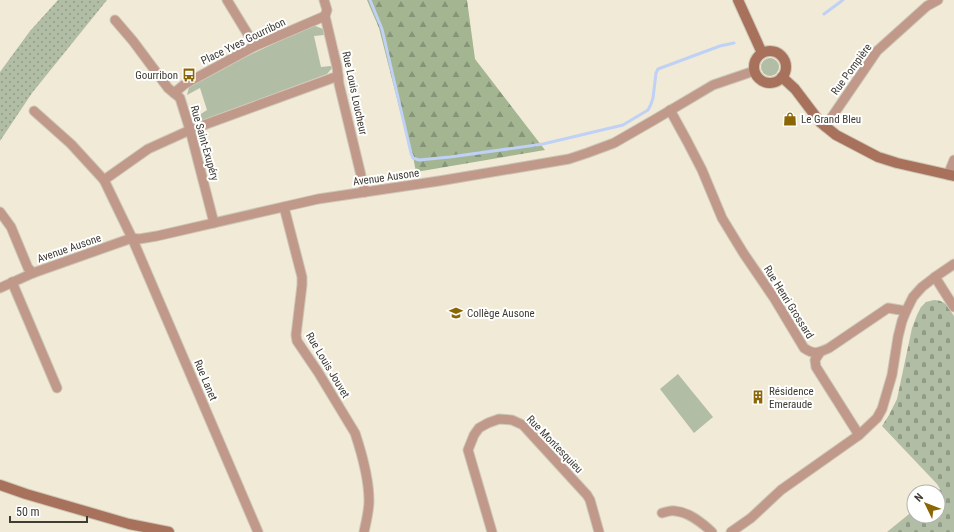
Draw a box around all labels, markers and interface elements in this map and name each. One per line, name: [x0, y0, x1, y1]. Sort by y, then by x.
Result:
street label: Place Yves Gourribon: [199, 15, 288, 68]
street label: Rue Pompière: [828, 41, 874, 97]
street label: Rue Louis Loucheur: [339, 50, 370, 137]
bus stop icon: Gourribon: [181, 67, 197, 83]
place label: Gourribon: [135, 69, 178, 82]
street label: Rue Saint-Exupéry: [188, 104, 222, 183]
shop icon: Le Grand Bleu: [782, 111, 798, 127]
place label: Le Grand Bleu: [801, 113, 861, 126]
street label: Avenue Ausone: [352, 166, 420, 189]
street label: Avenue Ausone: [35, 231, 103, 265]
street label: Rue Henri Grossard: [761, 263, 816, 341]
school or university icon: Collège Ausone: [448, 305, 464, 321]
place label: Collège Ausone: [467, 307, 535, 320]
street label: Rue Louis Jouvet: [303, 330, 352, 400]
street label: Rue Lanet: [191, 358, 220, 403]
place label: Résidence Emeraude: [769, 385, 814, 411]
building icon: Résidence Emeraude: [750, 389, 766, 405]
street label: Rue Montesquieu: [524, 413, 585, 476]
north arrow: [906, 484, 946, 524]
text: N: [912, 490, 926, 504]
scale bar: [10, 498, 87, 524]
text: 50 m: [16, 505, 40, 519]

